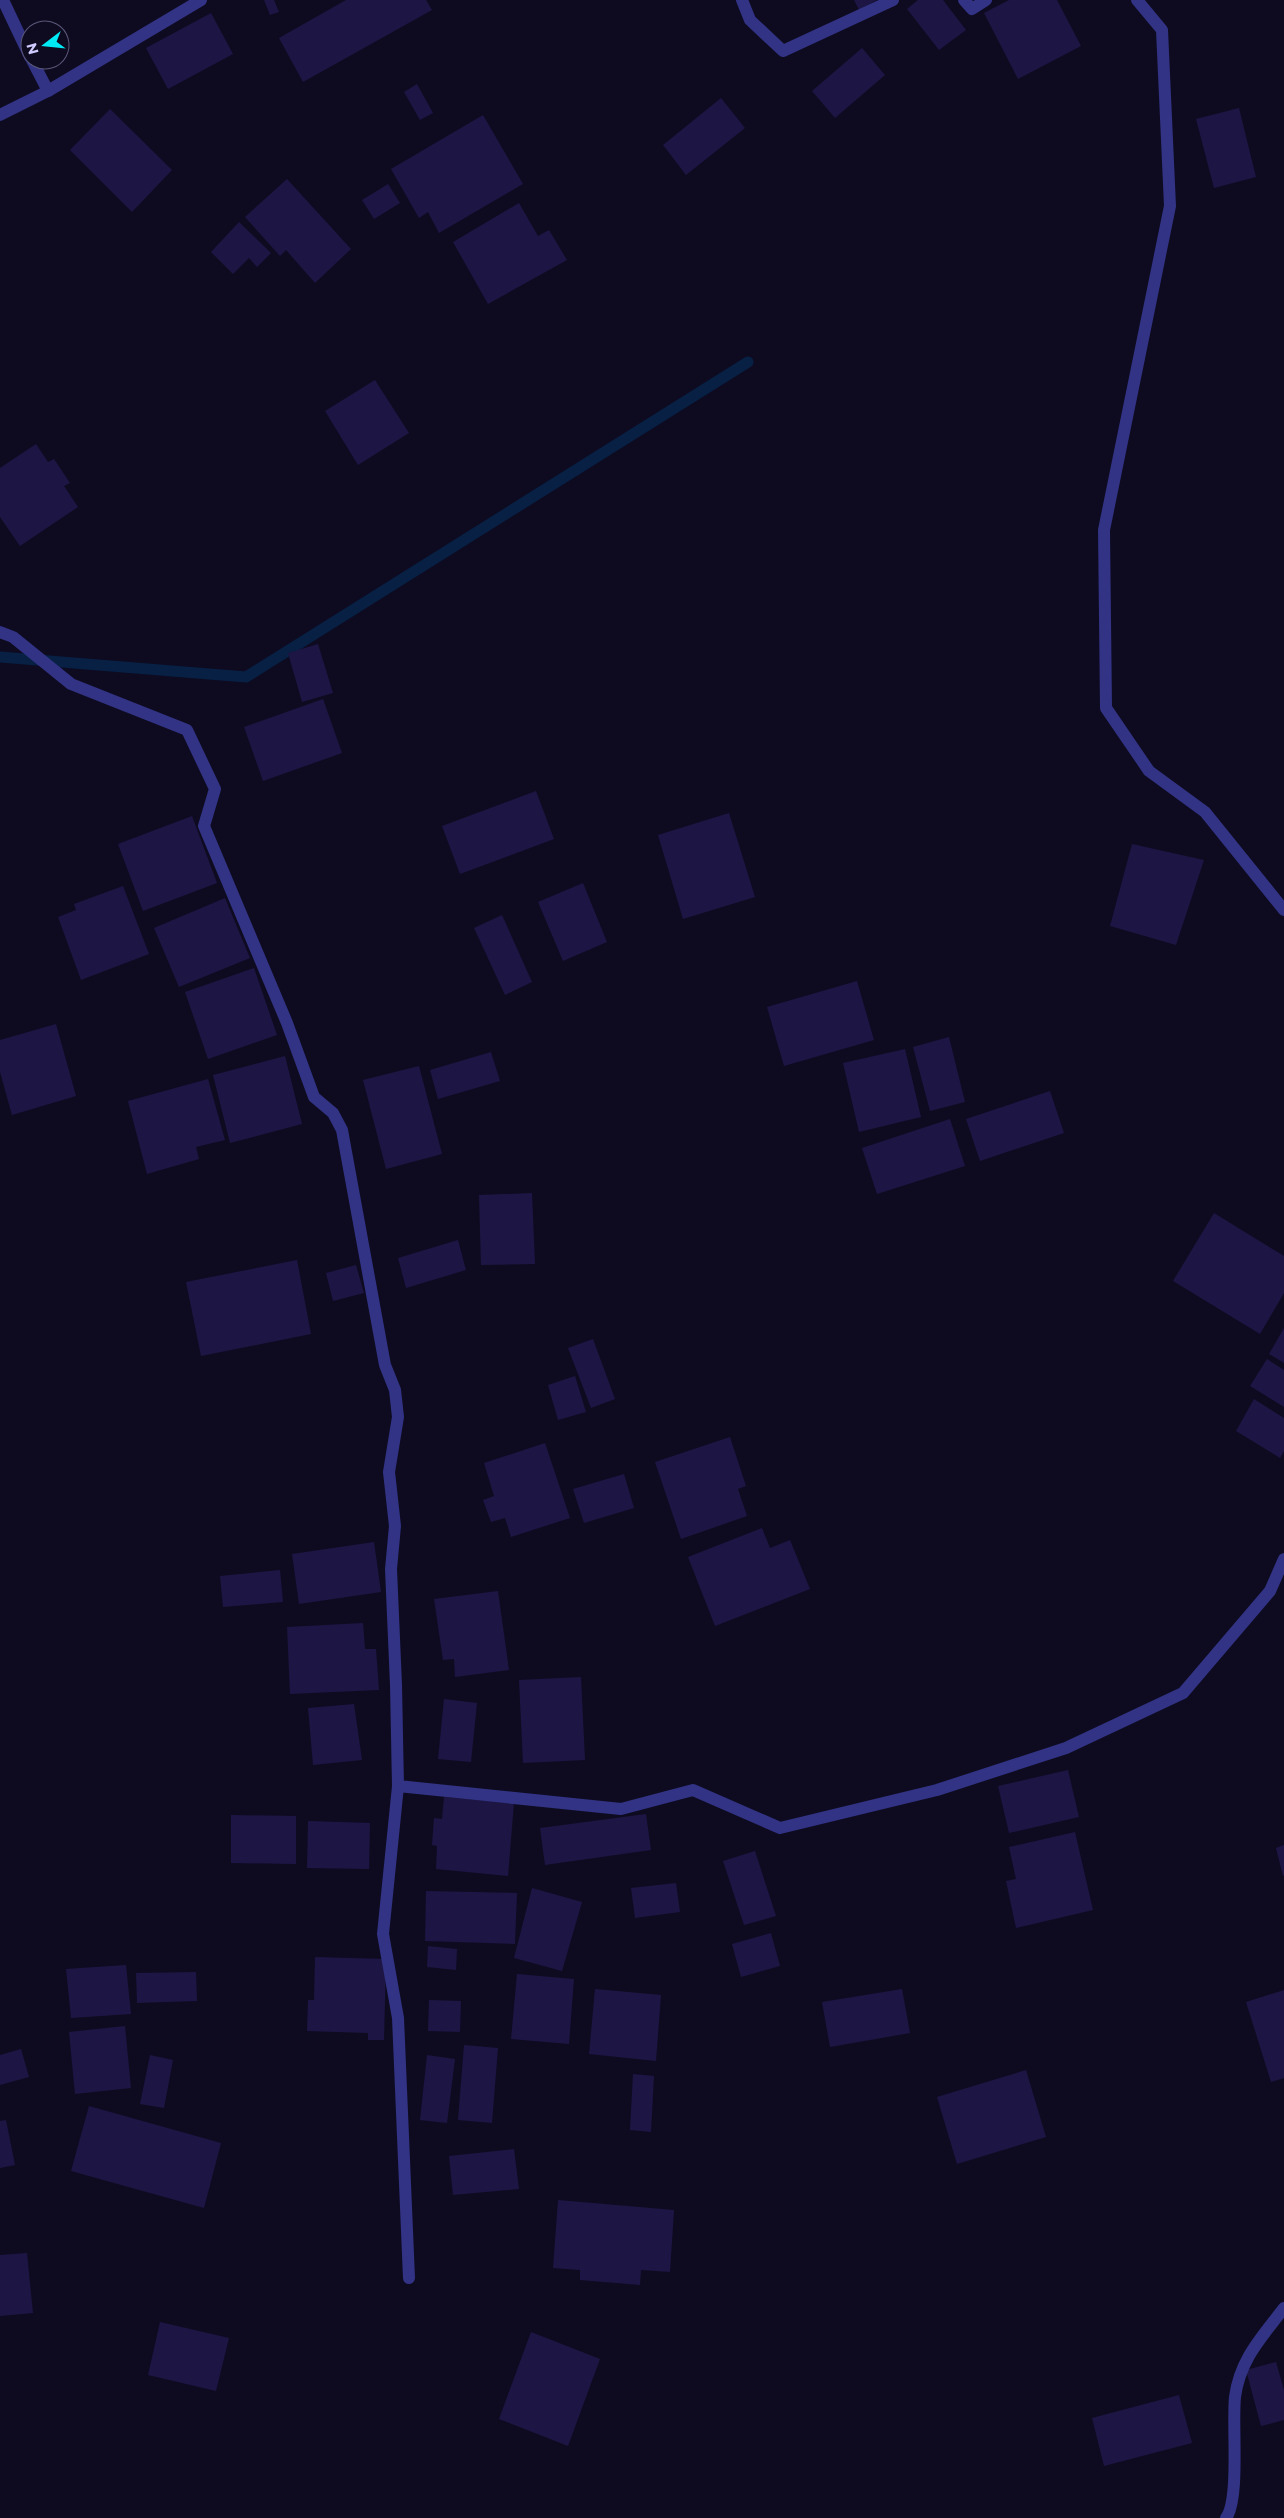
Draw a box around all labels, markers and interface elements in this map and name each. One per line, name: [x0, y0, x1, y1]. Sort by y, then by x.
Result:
north arrow: [20, 20, 70, 70]
text: N: [22, 41, 43, 57]

